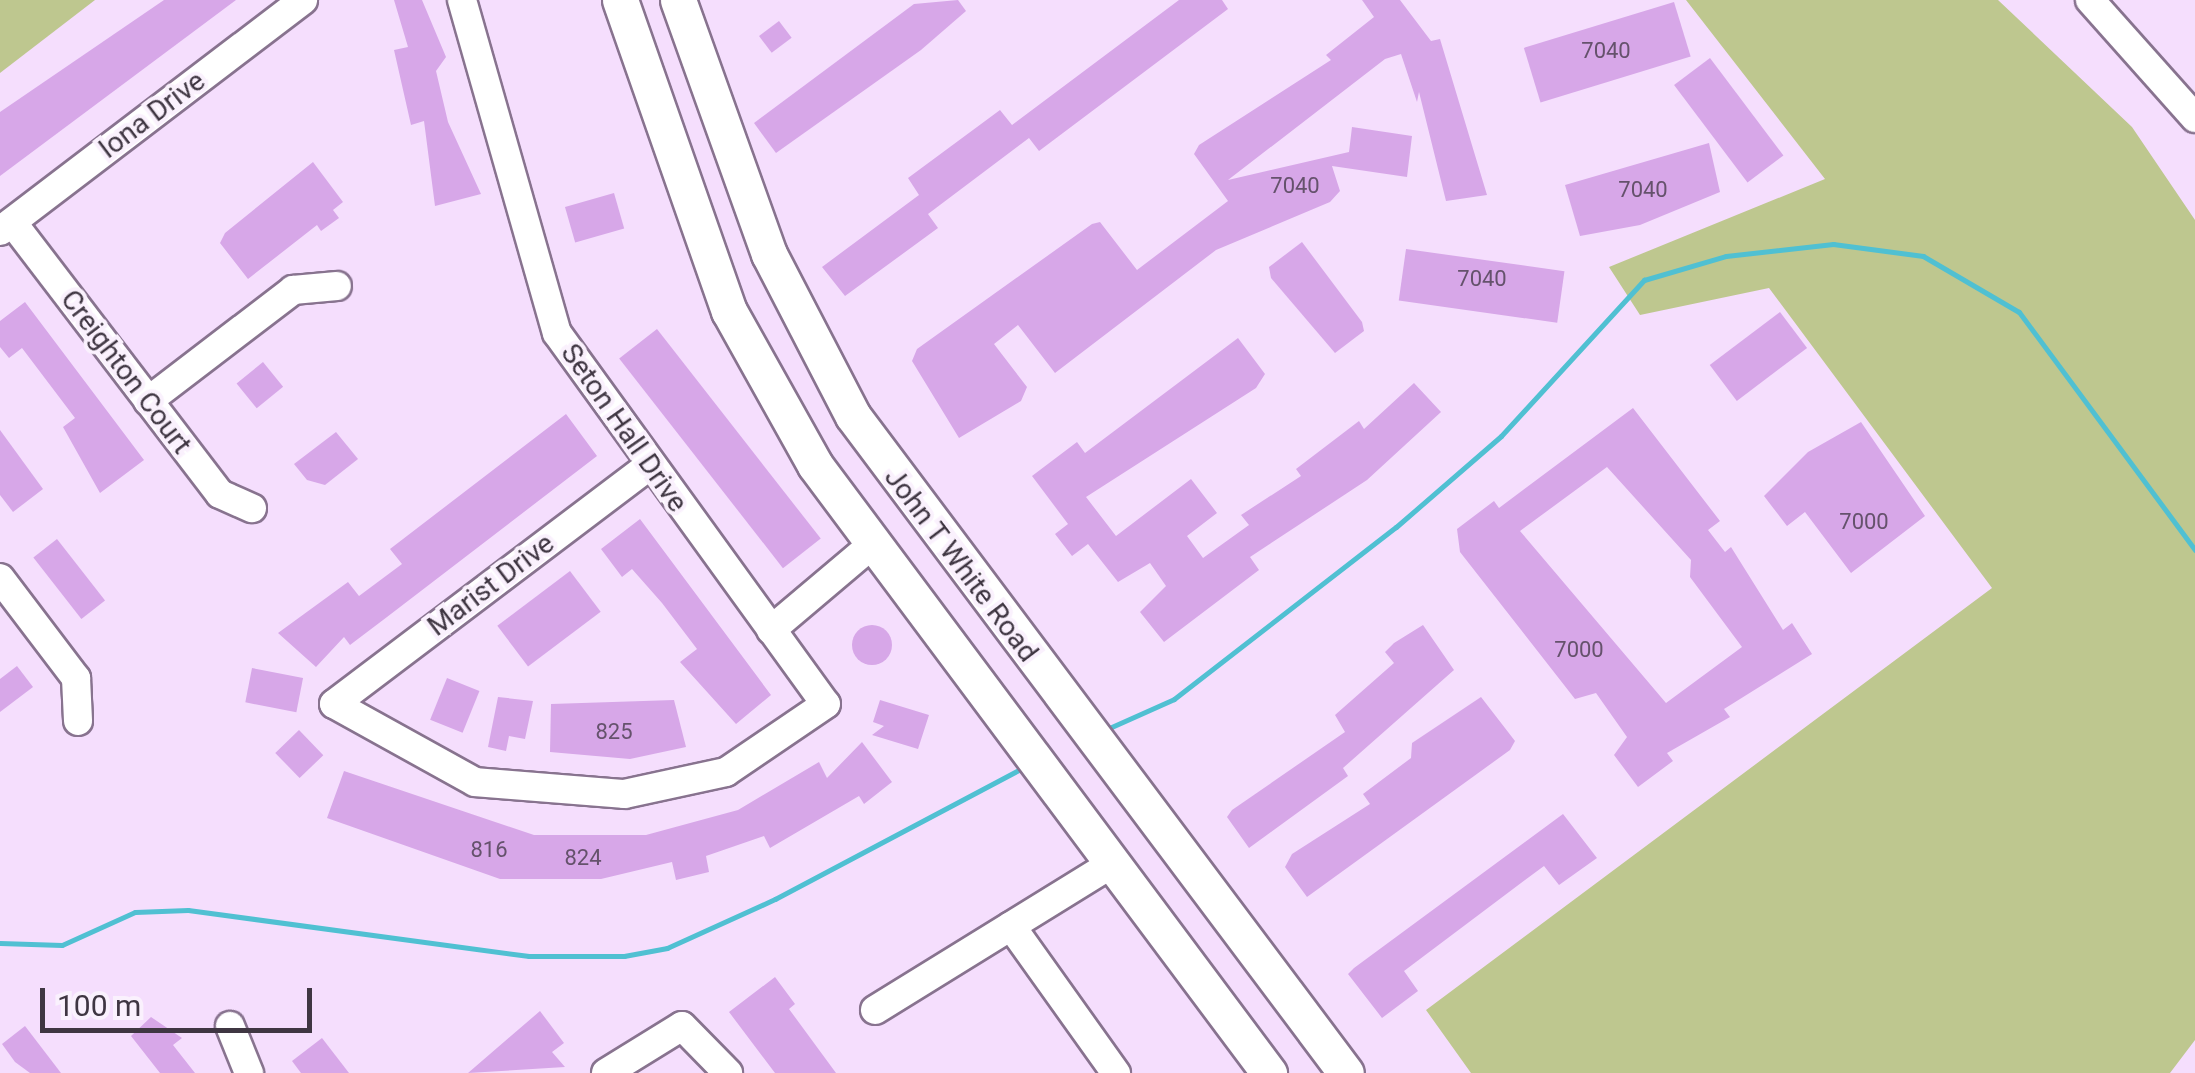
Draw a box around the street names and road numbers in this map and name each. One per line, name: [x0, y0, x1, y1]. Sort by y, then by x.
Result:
street label: Iona Drive: [92, 64, 212, 166]
street label: Creighton Court: [53, 283, 199, 461]
street label: Seton Hall Drive: [554, 338, 694, 518]
street label: John T White Road: [877, 461, 1045, 669]
street label: Marist Drive: [421, 527, 561, 643]

